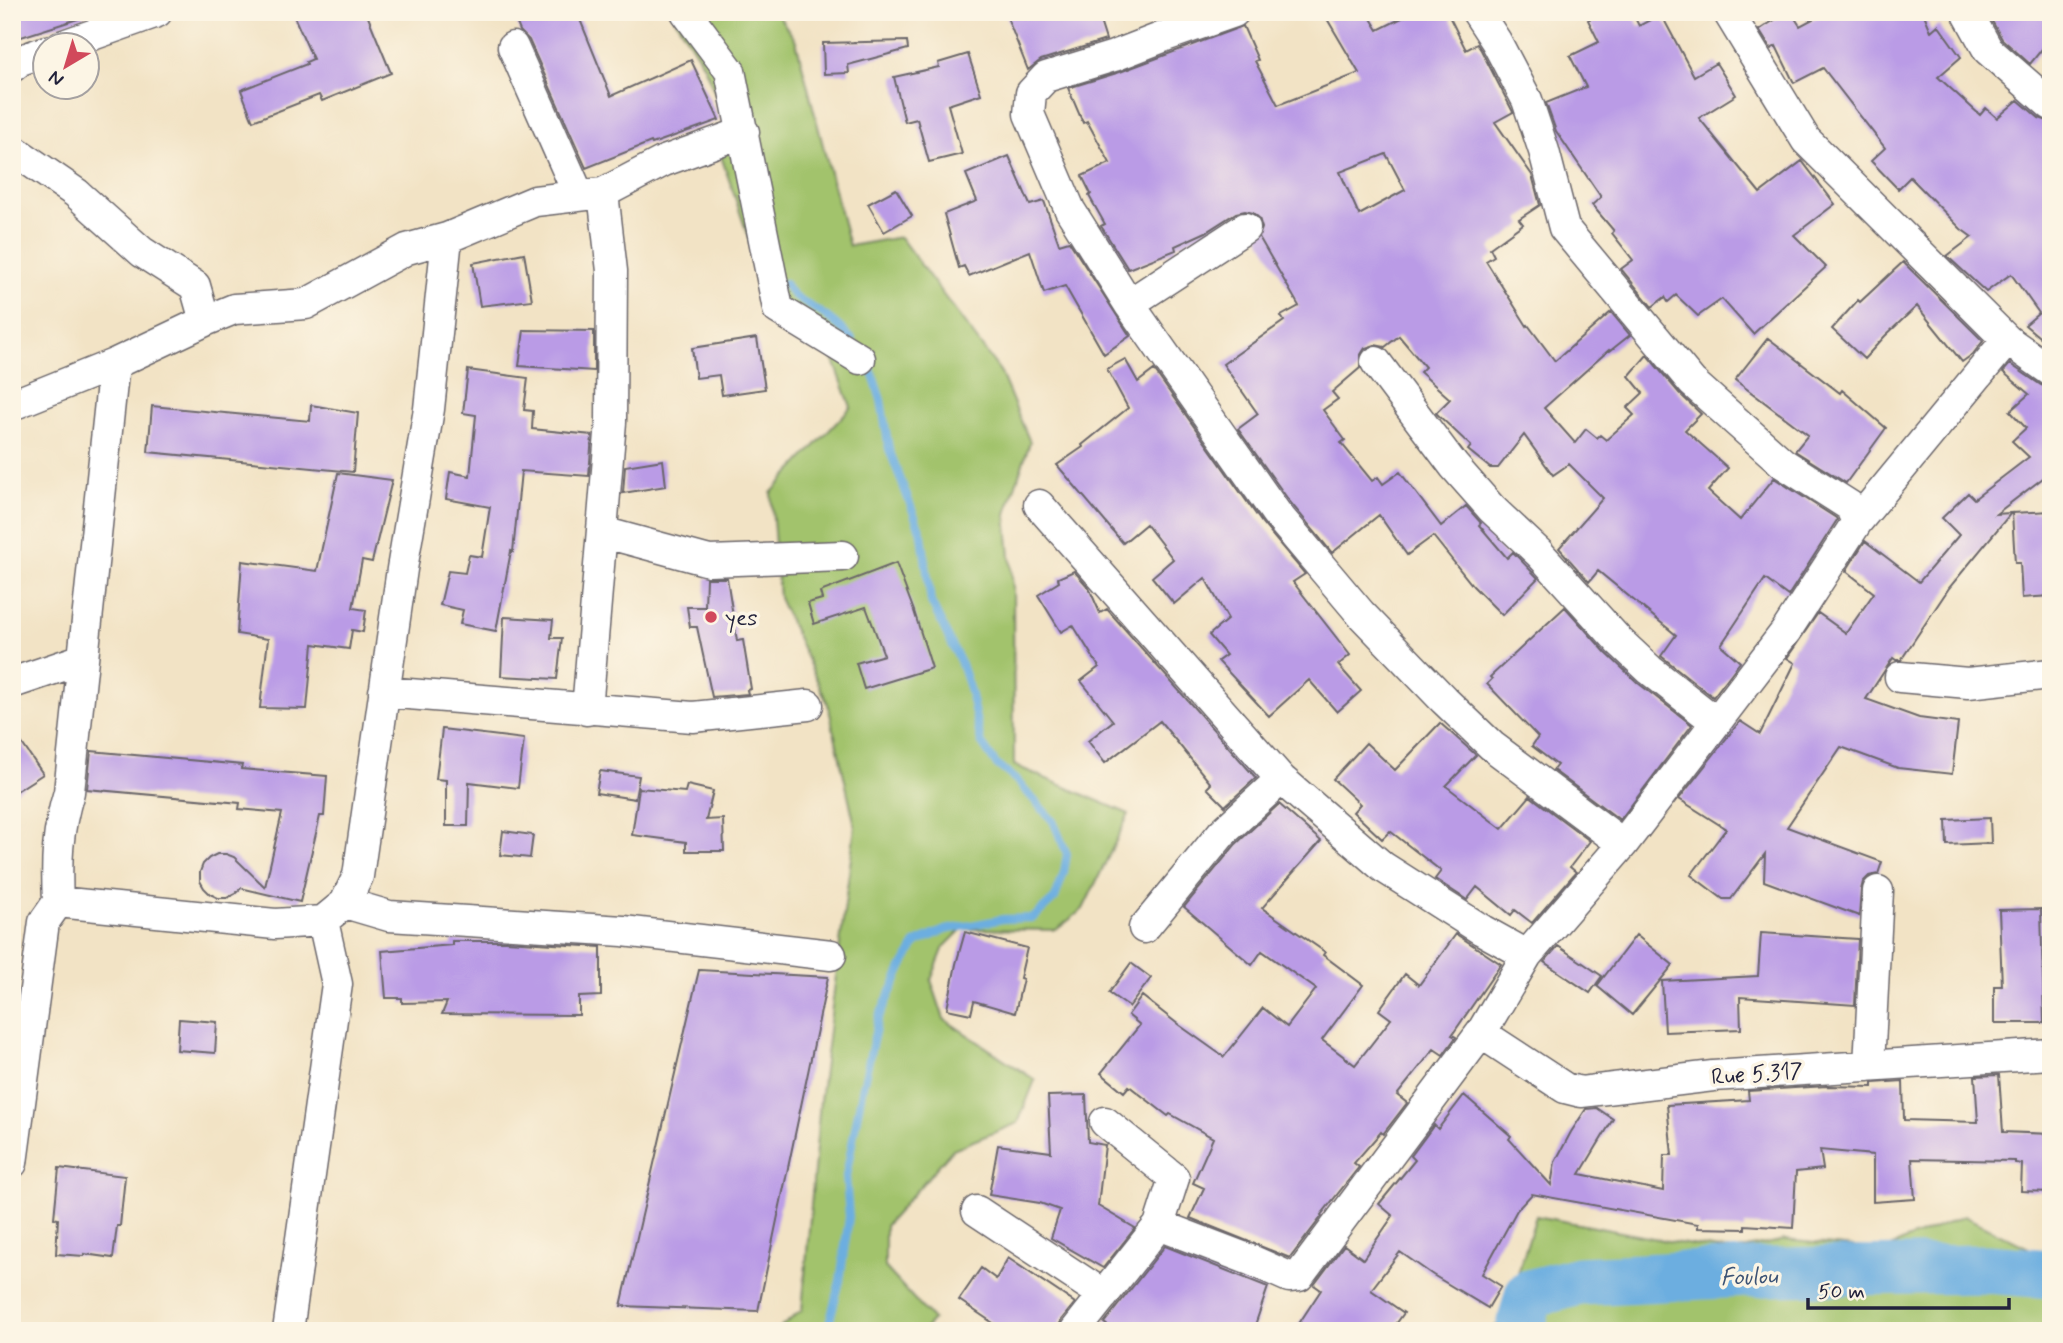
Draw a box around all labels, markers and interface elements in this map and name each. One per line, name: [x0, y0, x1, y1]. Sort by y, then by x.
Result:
north arrow: [32, 32, 102, 102]
text: N: [44, 64, 69, 92]
place label: yes: [725, 604, 757, 634]
marker: yes: [703, 609, 719, 625]
street label: Rue 5.317: [1710, 1057, 1804, 1093]
water label: Foulou: [1720, 1261, 1779, 1294]
scale bar: [1808, 1266, 2009, 1310]
text: 50 m: [1818, 1278, 1865, 1306]

